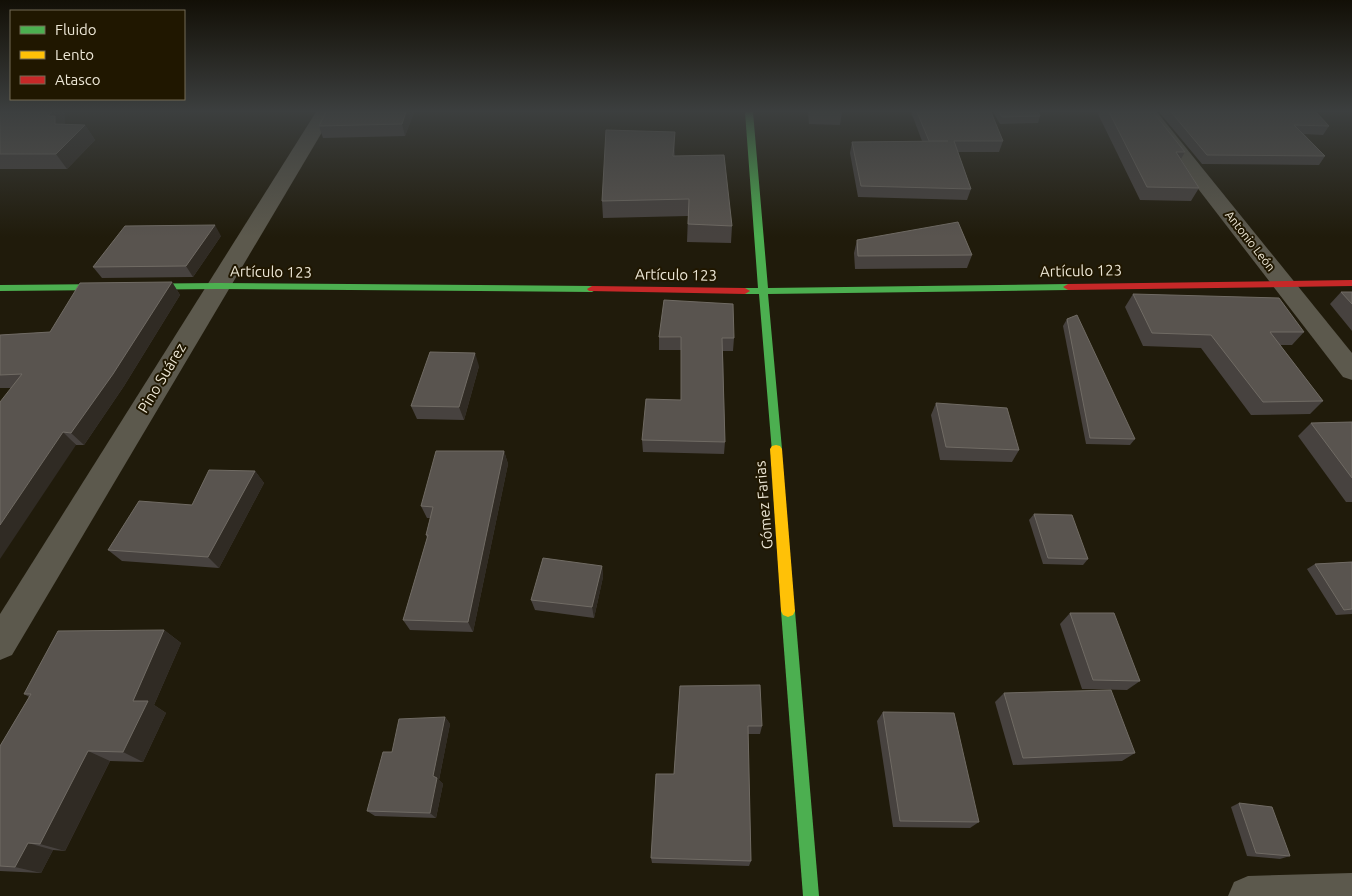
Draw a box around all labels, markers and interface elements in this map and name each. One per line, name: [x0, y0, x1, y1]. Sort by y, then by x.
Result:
legend: [10, 10, 185, 100]
text: Fluido: [55, 21, 97, 38]
text: Lento: [55, 46, 94, 63]
text: Atasco: [55, 71, 101, 88]
street label: Antonio León: [1223, 208, 1278, 273]
street label: Artículo 123: [1040, 261, 1122, 280]
street label: Artículo 123: [230, 262, 312, 281]
street label: Artículo 123: [635, 265, 717, 284]
street label: Pino Suárez: [134, 340, 189, 416]
street label: Gómez Farias: [751, 460, 776, 550]

